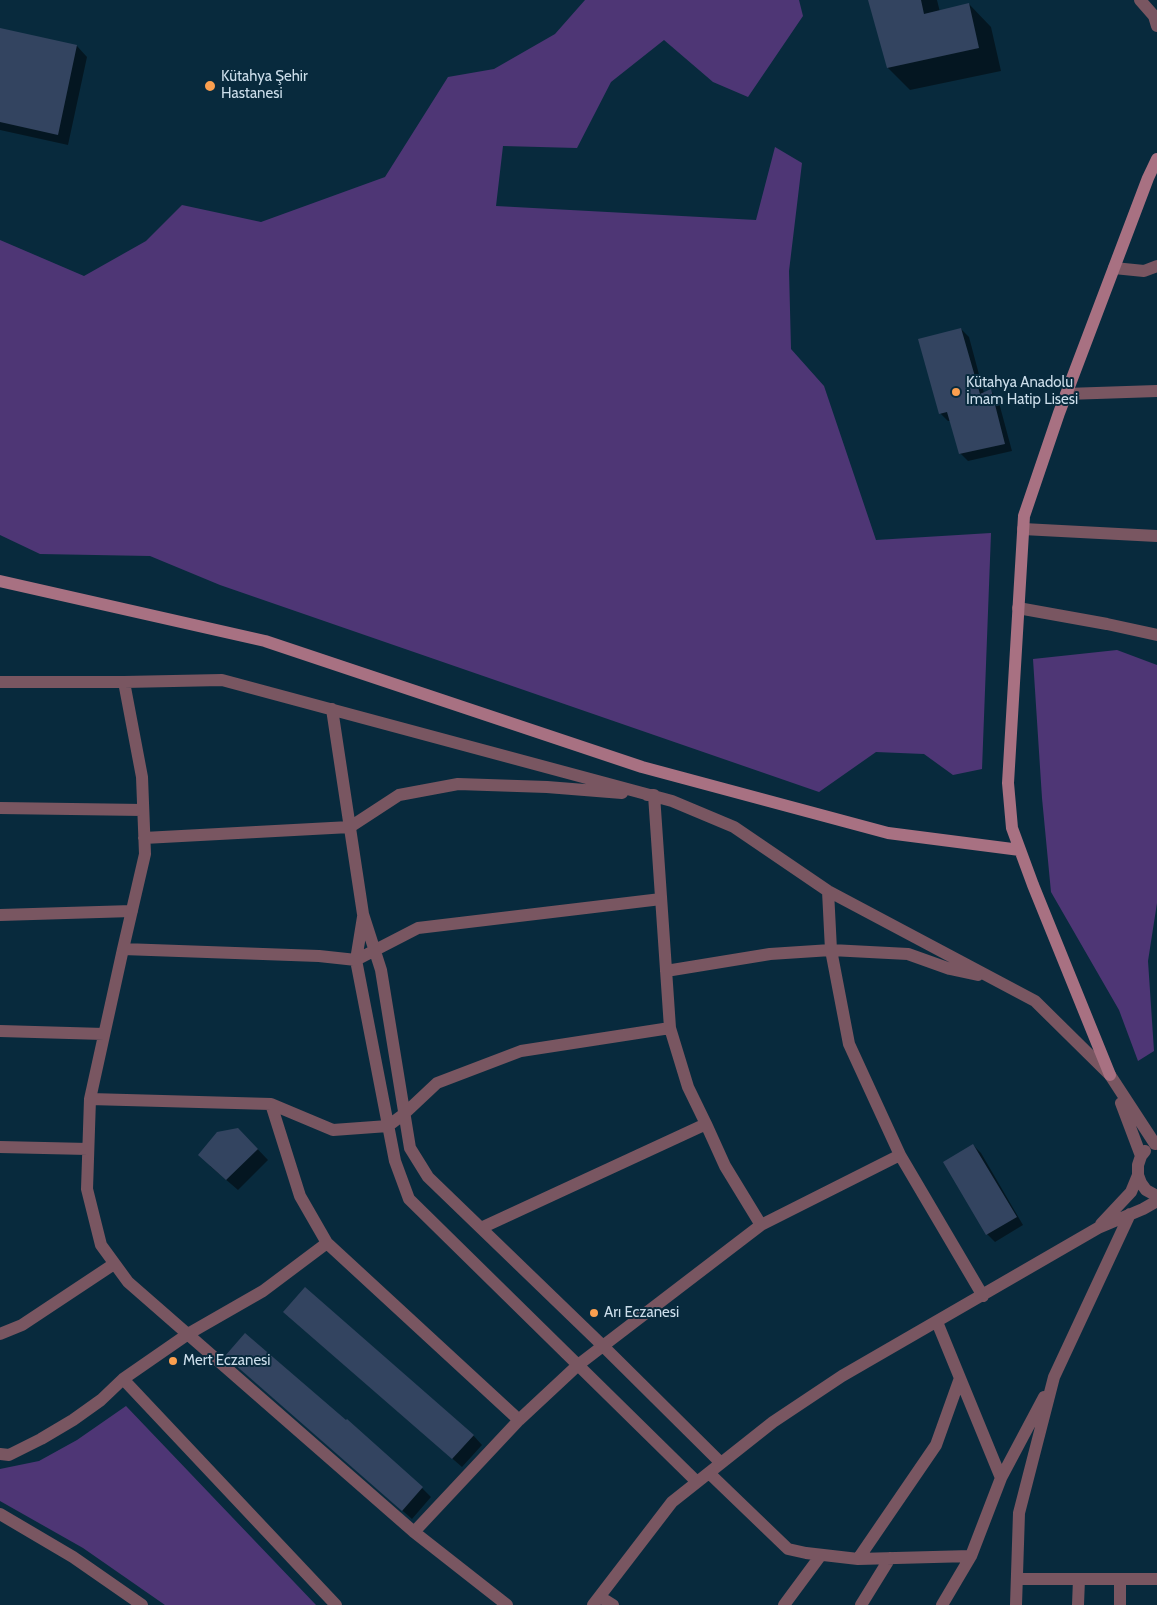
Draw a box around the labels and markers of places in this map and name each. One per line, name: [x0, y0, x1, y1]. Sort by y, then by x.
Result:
place label: Kütahya Şehir Hastanesi: [221, 68, 308, 103]
marker: Kütahya Şehir Hastanesi: [203, 79, 217, 93]
place label: Kütahya Anadolu İmam Hatip Lisesi: [966, 374, 1078, 409]
marker: Kütahya Anadolu İmam Hatip Lisesi: [950, 386, 962, 398]
place label: Arı Eczanesi: [604, 1304, 679, 1322]
marker: Arı Eczanesi: [588, 1307, 600, 1319]
place label: Mert Eczanesi: [183, 1352, 270, 1370]
marker: Mert Eczanesi: [167, 1355, 179, 1367]

